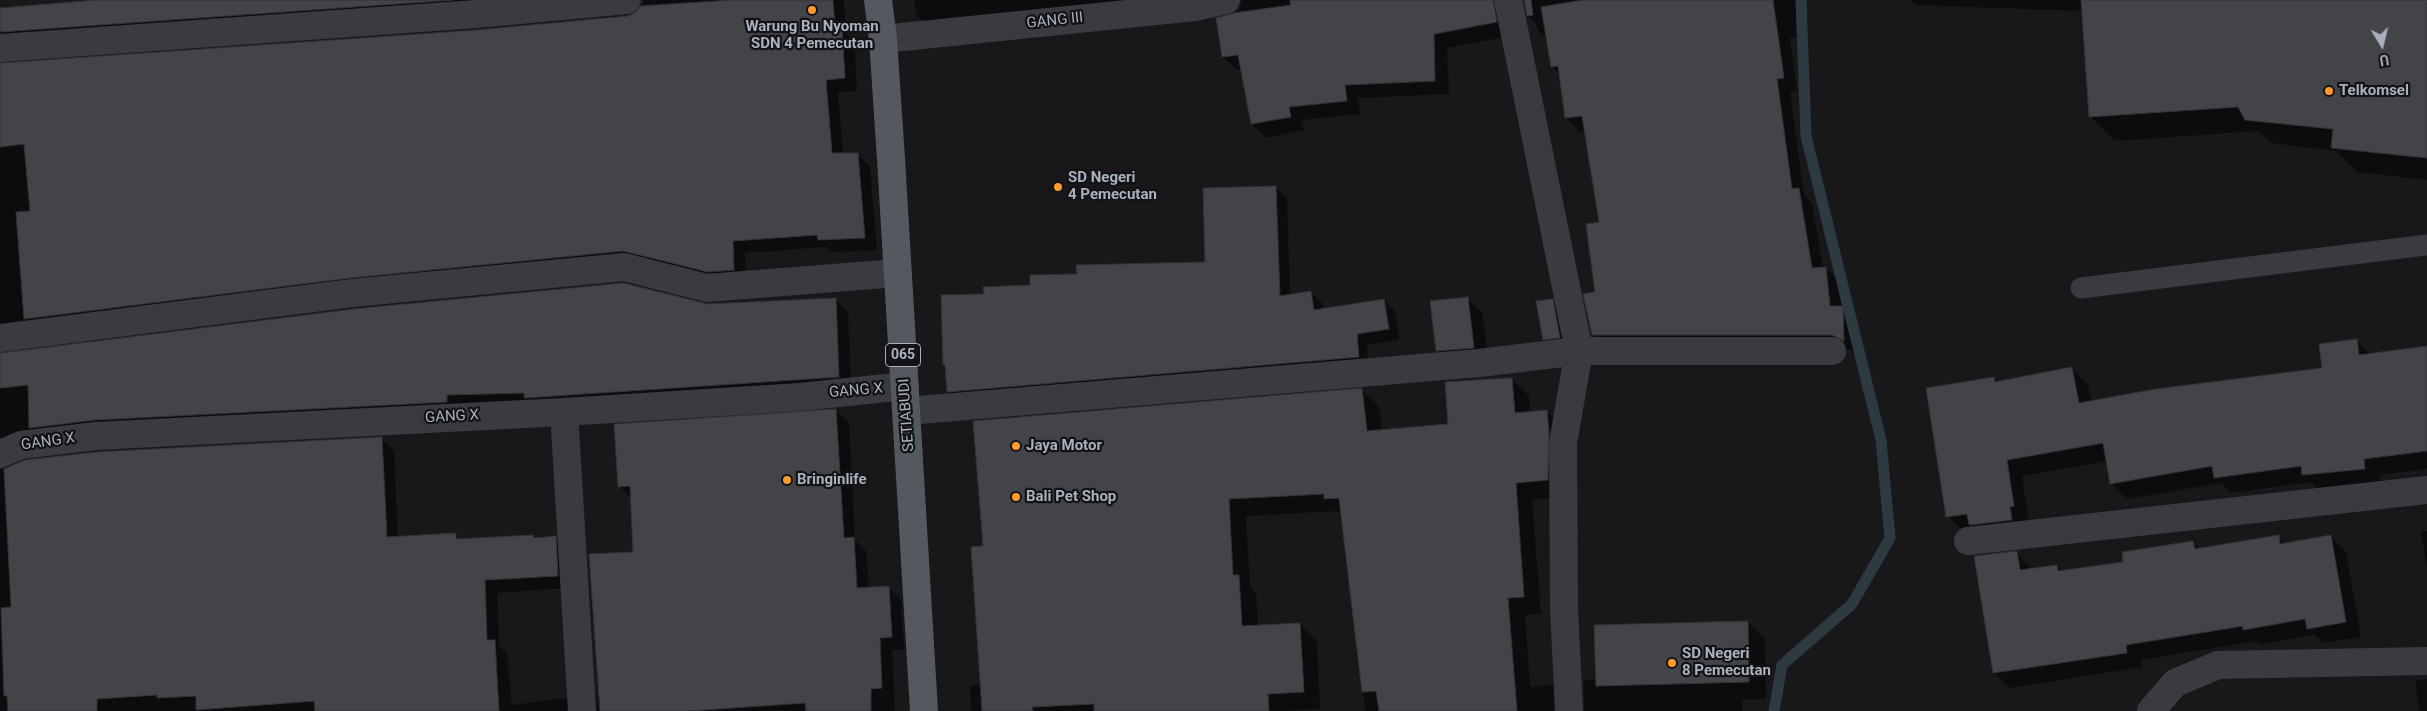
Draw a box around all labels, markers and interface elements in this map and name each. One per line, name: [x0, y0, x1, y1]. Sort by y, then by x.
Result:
marker: Warung Bu Nyoman SDN 4 Pemecutan: [806, 4, 818, 16]
street label: GANG III: [1026, 9, 1084, 33]
place label: Warung Bu Nyoman SDN 4 Pemecutan: [745, 18, 879, 53]
north arrow: [2357, 20, 2407, 70]
text: U: [2379, 51, 2390, 68]
place label: Telkomsel: [2339, 82, 2409, 100]
marker: Telkomsel: [2323, 85, 2335, 97]
place label: SD Negeri 4 Pemecutan: [1068, 169, 1157, 204]
marker: SD Negeri 4 Pemecutan: [1052, 181, 1064, 193]
road number: 065: [886, 344, 920, 366]
street label: SETIABUDI: [895, 378, 919, 452]
street label: GANG X: [828, 380, 884, 402]
street label: GANG X: [425, 407, 479, 427]
street label: GANG X: [20, 429, 76, 455]
place label: Jaya Motor: [1026, 437, 1102, 455]
marker: Jaya Motor: [1010, 440, 1022, 452]
place label: Bringinlife: [797, 471, 867, 489]
marker: Bringinlife: [781, 474, 793, 486]
place label: Bali Pet Shop: [1026, 488, 1116, 506]
marker: Bali Pet Shop: [1010, 491, 1022, 503]
place label: SD Negeri 8 Pemecutan: [1682, 645, 1771, 680]
marker: SD Negeri 8 Pemecutan: [1666, 657, 1678, 669]

